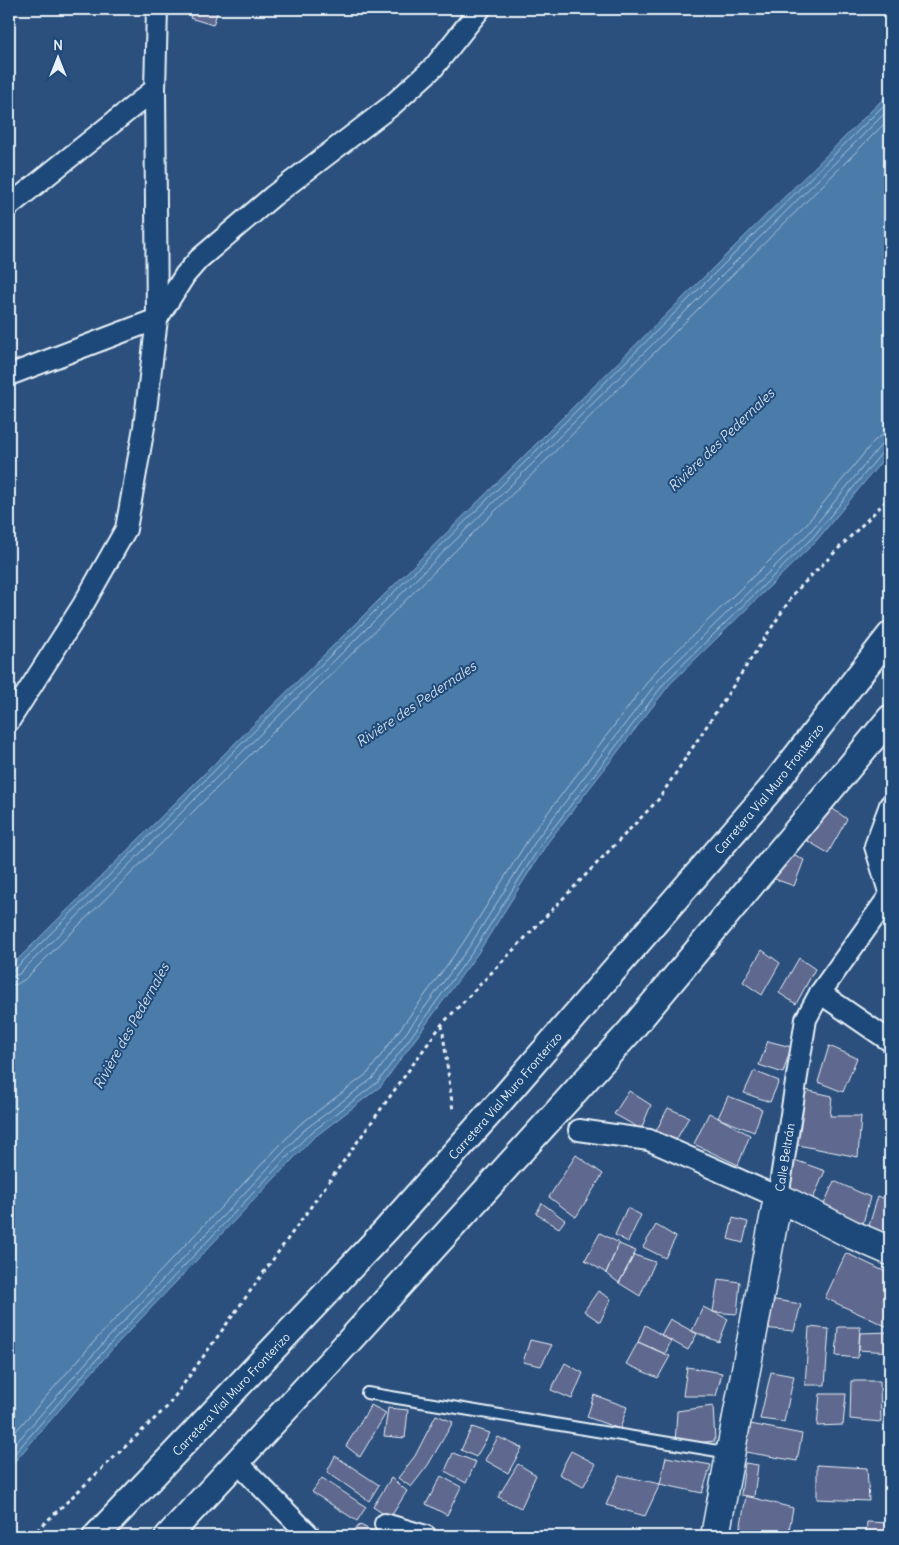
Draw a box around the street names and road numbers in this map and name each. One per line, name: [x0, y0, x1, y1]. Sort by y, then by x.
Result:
street label: Carretera Vial Muro Fronterizo: [711, 720, 827, 857]
street label: Carretera Vial Muro Fronterizo: [445, 1029, 565, 1162]
street label: Calle Beltrán: [771, 1122, 797, 1193]
street label: Carretera Vial Muro Fronterizo: [169, 1329, 293, 1459]

